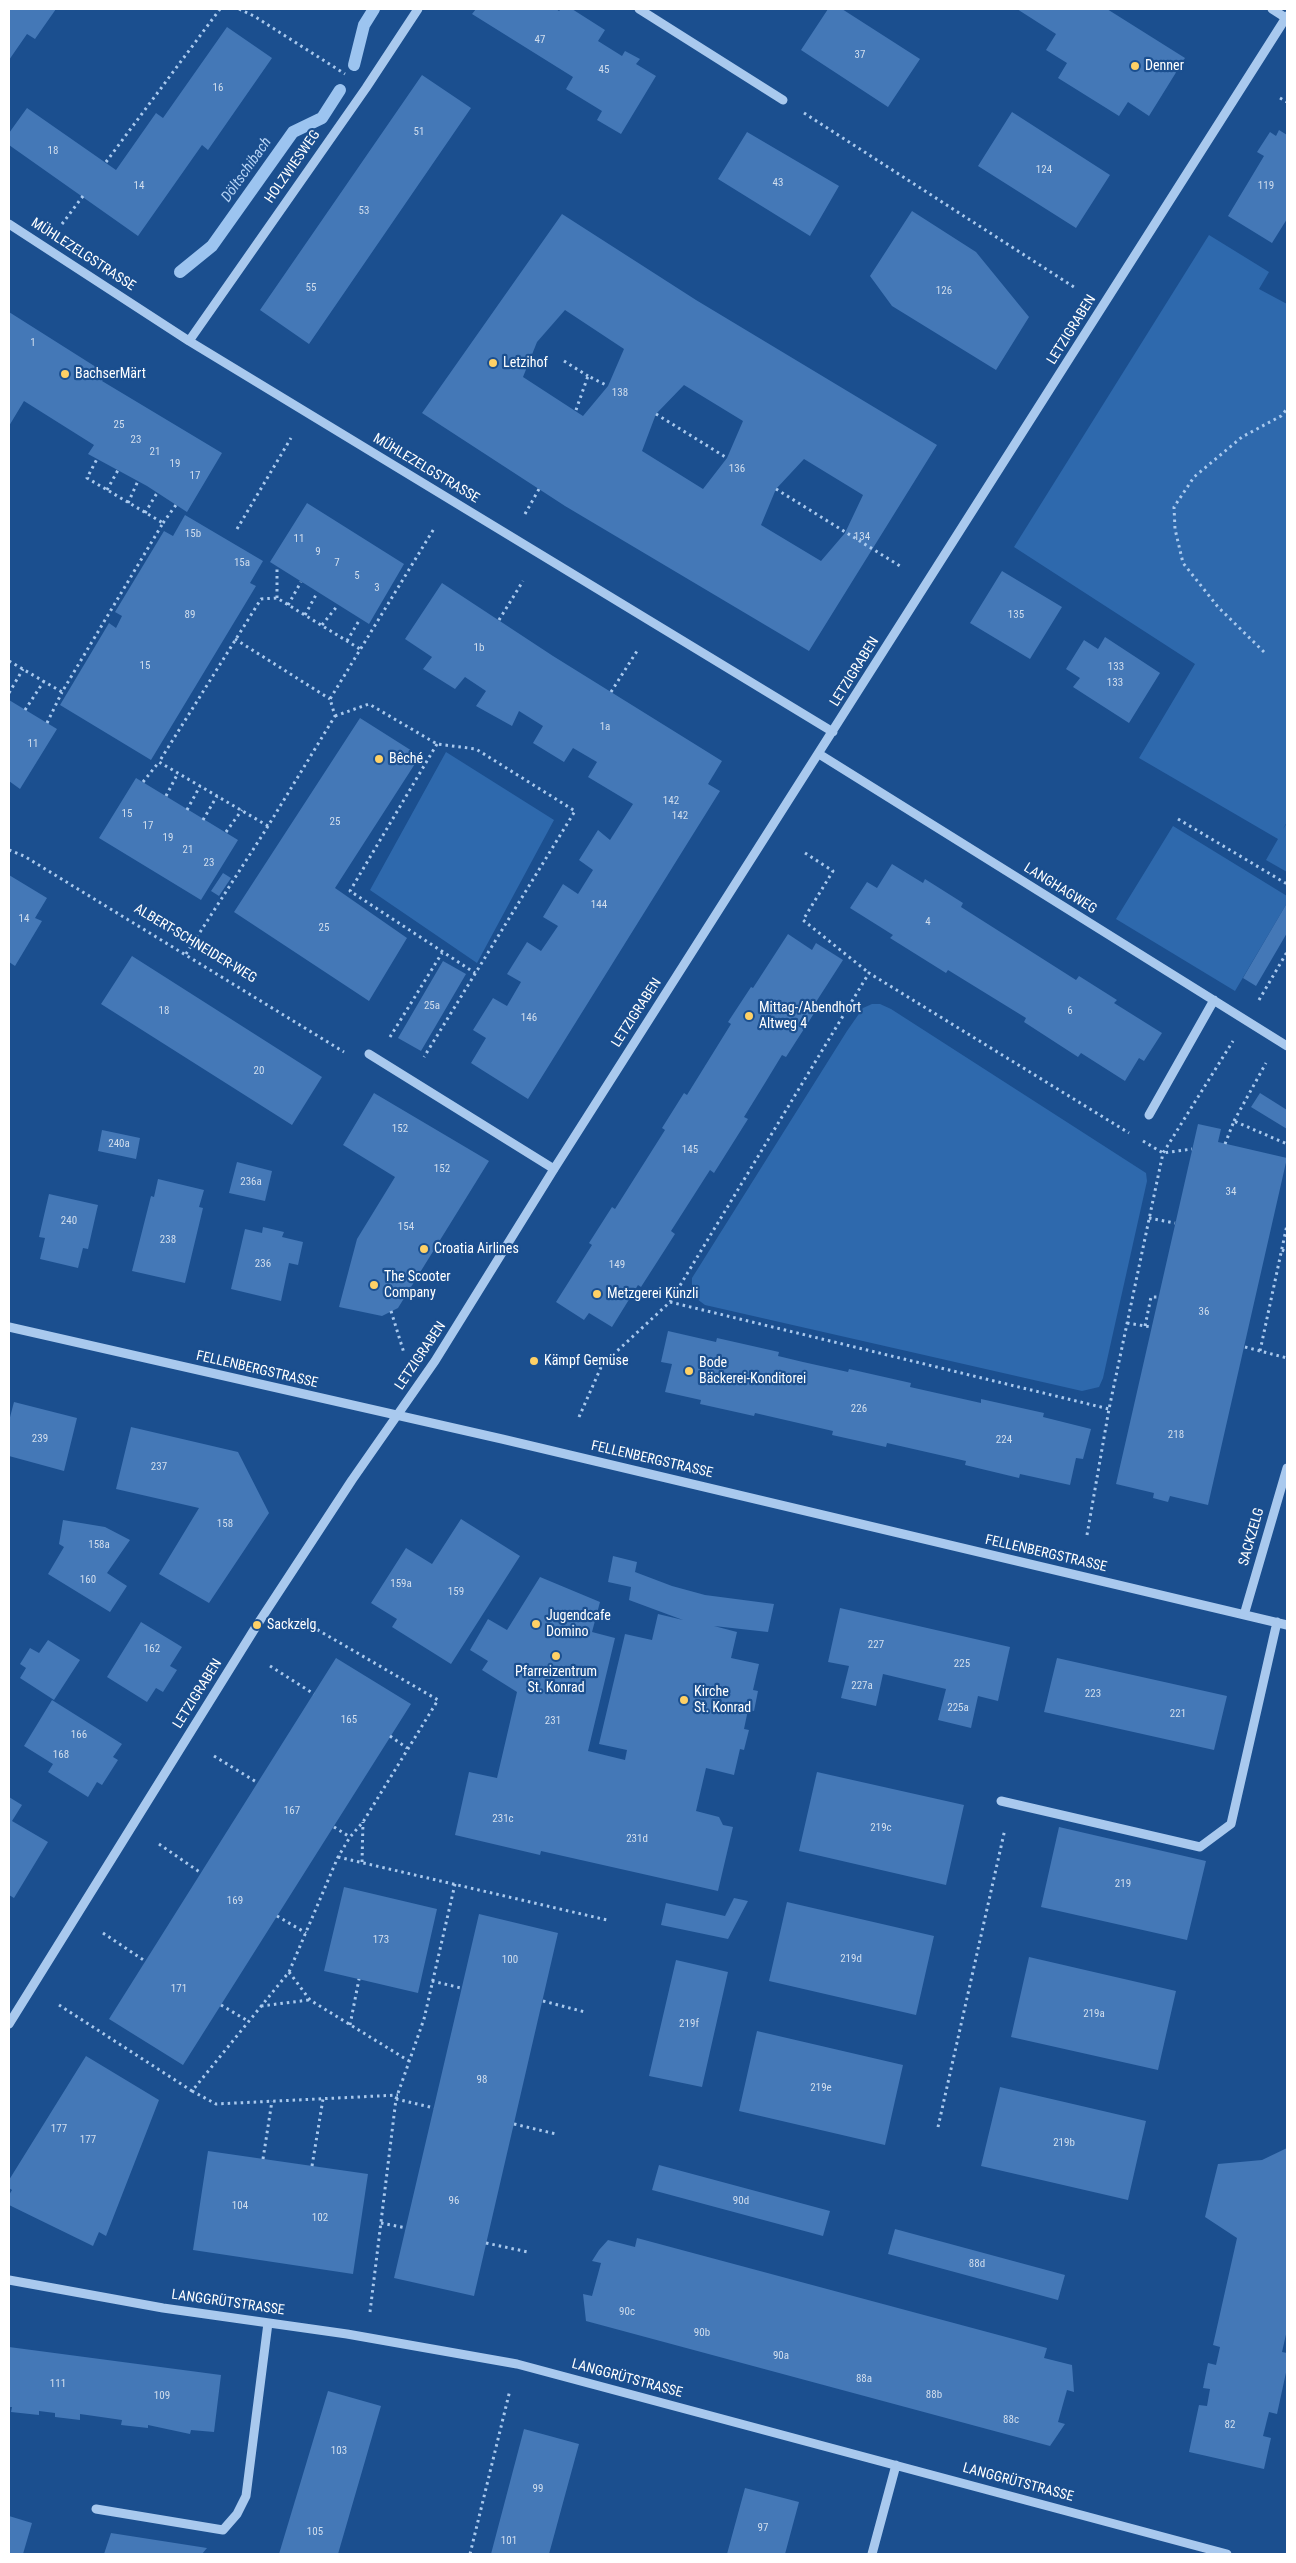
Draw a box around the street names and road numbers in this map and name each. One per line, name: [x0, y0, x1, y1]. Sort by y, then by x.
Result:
street label: HOLZWIESWEG: [262, 127, 324, 207]
street label: MÜHLEZELGSTRASSE: [28, 215, 138, 295]
street label: LETZIGRABEN: [1044, 292, 1100, 368]
street label: MÜHLEZELGSTRASSE: [370, 431, 482, 507]
street label: LETZIGRABEN: [827, 634, 883, 710]
street label: LANGHAGWEG: [1020, 860, 1100, 918]
street label: ALBERT-SCHNEIDER-WEG: [131, 901, 259, 987]
street label: LETZIGRABEN: [608, 975, 666, 1051]
street label: LETZIGRABEN: [392, 1319, 450, 1393]
street label: FELLENBERGSTRASSE: [194, 1348, 320, 1392]
street label: FELLENBERGSTRASSE: [589, 1438, 715, 1482]
street label: SACKZELG: [1236, 1506, 1268, 1568]
street label: FELLENBERGSTRASSE: [983, 1532, 1109, 1576]
street label: LETZIGRABEN: [170, 1656, 226, 1732]
street label: LANGGRÜTSTRASSE: [170, 2287, 286, 2319]
street label: LANGGRÜTSTRASSE: [570, 2356, 684, 2402]
street label: LANGGRÜTSTRASSE: [961, 2460, 1075, 2506]

